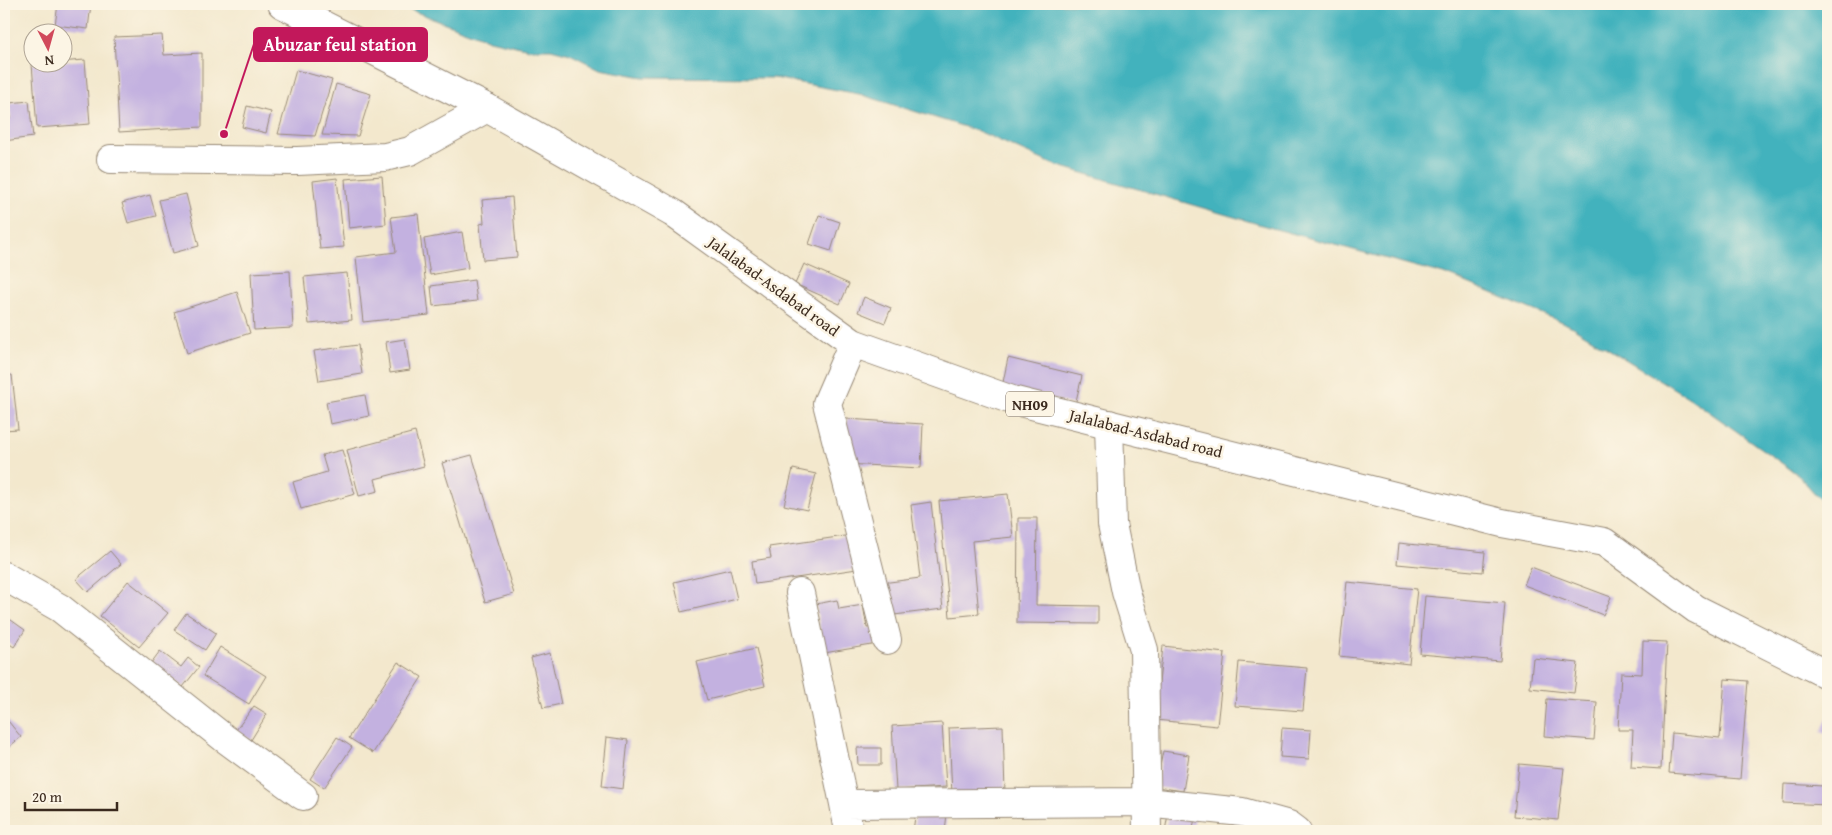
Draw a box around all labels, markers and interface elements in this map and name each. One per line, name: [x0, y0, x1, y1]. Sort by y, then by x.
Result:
north arrow: [22, 22, 72, 72]
callout: Abuzar feul station: [254, 28, 427, 61]
text: Abuzar feul station: [263, 31, 417, 58]
text: N: [43, 50, 55, 71]
street label: Jalalabad-Asdabad road: [702, 229, 845, 342]
road number: NH09: [1006, 392, 1054, 416]
street label: Jalalabad-Asdabad road: [1065, 402, 1226, 464]
scale bar: [25, 780, 118, 812]
text: 20 m: [32, 786, 63, 807]

